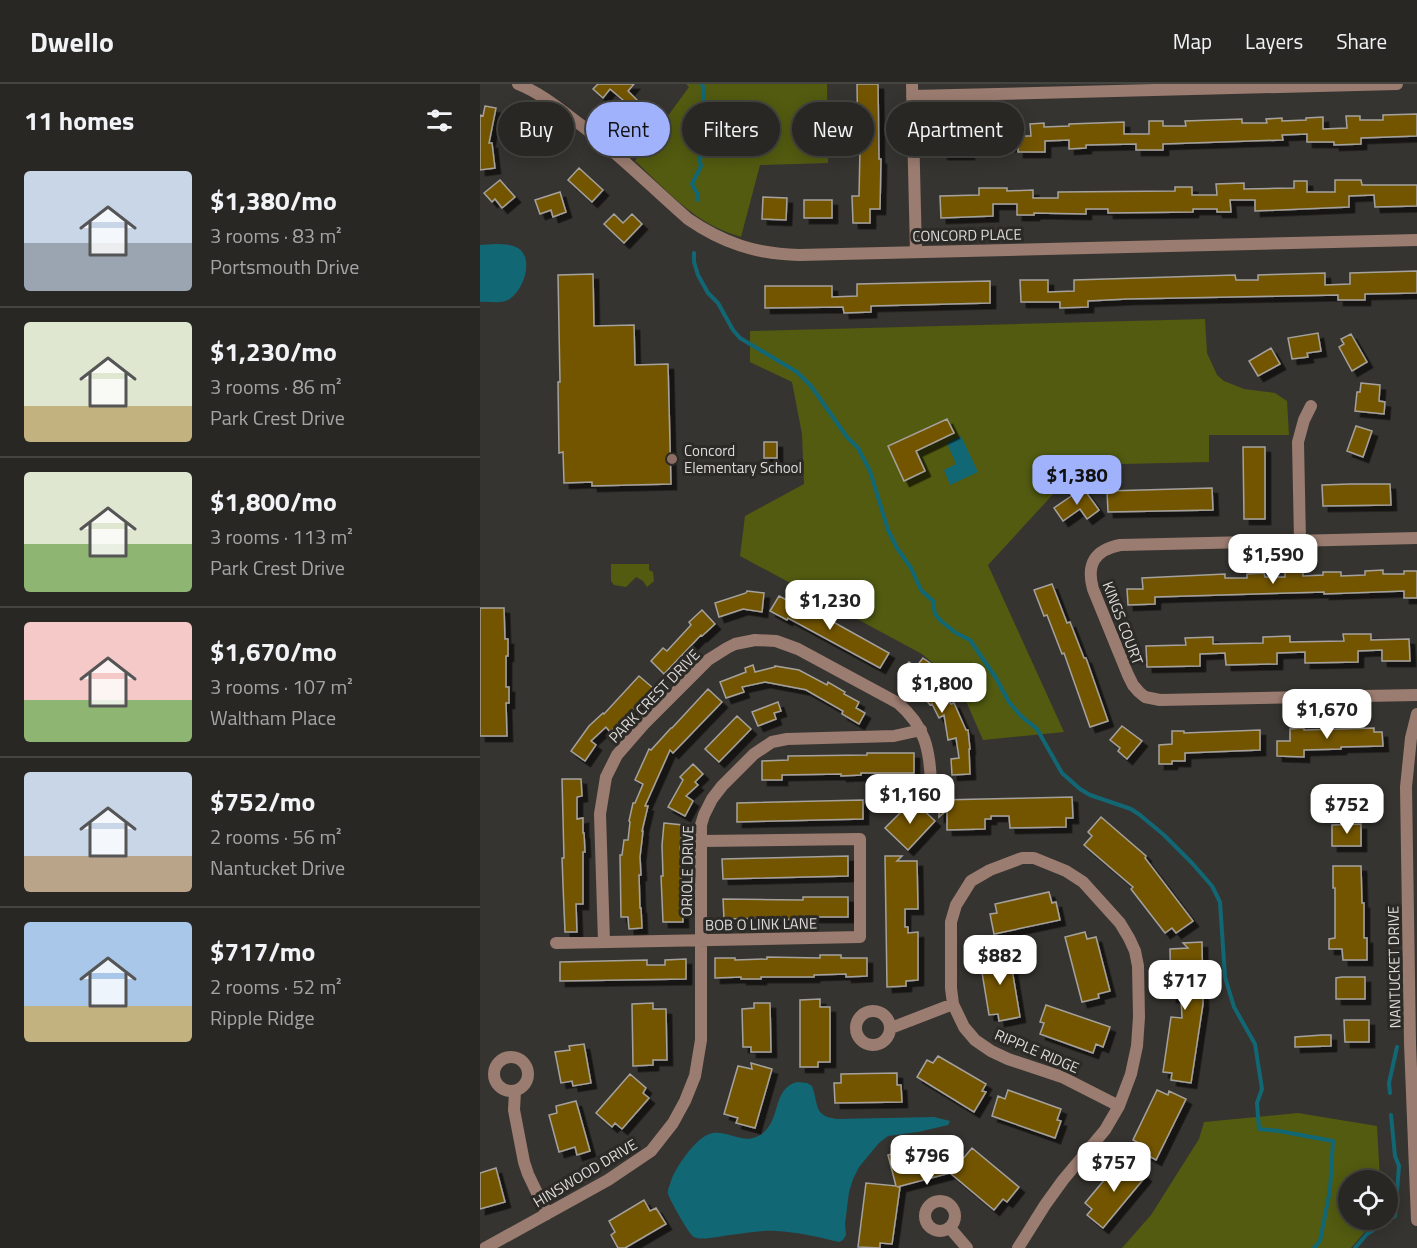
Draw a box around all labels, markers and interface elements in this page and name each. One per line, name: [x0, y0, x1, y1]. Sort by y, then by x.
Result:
text: Dwello: [30, 20, 114, 63]
text: Map: [1173, 25, 1212, 57]
text: Layers: [1245, 25, 1303, 57]
text: Share: [1336, 25, 1387, 57]
text: 11 homes: [24, 101, 134, 140]
chip: Buy: [498, 102, 574, 156]
chip: Rent: [586, 102, 670, 156]
chip: Filters: [682, 102, 780, 156]
chip: New: [792, 102, 874, 156]
chip: Apartment: [886, 102, 1024, 156]
icon: filters: [423, 104, 456, 137]
text: $1,380/mo: [210, 181, 337, 220]
icon: home: [72, 195, 144, 267]
text: 3 rooms · 83 m²: [210, 220, 342, 251]
street label: CONCORD PLACE: [912, 223, 1022, 247]
text: Portsmouth Drive: [210, 251, 359, 282]
text: $1,230/mo: [210, 332, 337, 371]
icon: home: [72, 346, 144, 418]
text: 3 rooms · 86 m²: [210, 371, 342, 402]
text: Park Crest Drive: [210, 402, 345, 433]
place label: Concord Elementary School: [684, 439, 802, 479]
marker: Concord Elementary School: [665, 452, 679, 466]
pin: $1,380: [1028, 455, 1126, 506]
text: $1,380: [1046, 459, 1108, 490]
text: $1,800/mo: [210, 482, 337, 521]
icon: home: [72, 496, 144, 568]
text: 3 rooms · 113 m²: [210, 521, 353, 552]
pin: $1,590: [1224, 534, 1322, 585]
text: $1,590: [1242, 538, 1304, 569]
text: Park Crest Drive: [210, 552, 345, 583]
street label: KINGS COURT: [1097, 578, 1149, 668]
pin: $1,230: [781, 580, 879, 631]
text: $1,230: [799, 584, 861, 615]
text: $1,670/mo: [210, 632, 337, 671]
street label: PARK CREST DRIVE: [603, 644, 705, 748]
icon: home: [72, 646, 144, 718]
pin: $1,800: [893, 663, 991, 714]
text: $1,800: [911, 667, 973, 698]
text: 3 rooms · 107 m²: [210, 671, 353, 702]
pin: $1,670: [1278, 689, 1376, 740]
text: $1,670: [1296, 693, 1358, 724]
text: Waltham Place: [210, 702, 336, 733]
pin: $1,160: [861, 774, 959, 825]
text: $1,160: [879, 778, 941, 809]
text: $752/mo: [210, 782, 315, 821]
pin: $752: [1311, 784, 1383, 835]
text: $752: [1325, 788, 1369, 819]
icon: home: [72, 796, 144, 868]
text: 2 rooms · 56 m²: [210, 821, 342, 852]
street label: ORIOLE DRIVE: [675, 825, 699, 917]
text: Nantucket Drive: [210, 852, 345, 883]
street label: NANTUCKET DRIVE: [1381, 906, 1407, 1028]
street label: BOB O LINK LANE: [705, 912, 817, 936]
text: $717/mo: [210, 932, 315, 971]
pin: $882: [964, 935, 1036, 986]
text: $882: [978, 939, 1022, 970]
icon: home: [72, 946, 144, 1018]
pin: $717: [1149, 960, 1221, 1011]
text: $717: [1163, 964, 1207, 995]
text: 2 rooms · 52 m²: [210, 971, 342, 1002]
text: Ripple Ridge: [210, 1002, 315, 1033]
street label: RIPPLE RIDGE: [991, 1023, 1083, 1079]
street label: HINSWOOD DRIVE: [529, 1133, 641, 1213]
pin: $796: [891, 1135, 963, 1186]
text: $796: [905, 1139, 949, 1170]
pin: $757: [1078, 1142, 1150, 1193]
text: $757: [1092, 1146, 1136, 1177]
map controls: [1338, 1170, 1398, 1230]
button: locate: [1338, 1170, 1398, 1230]

